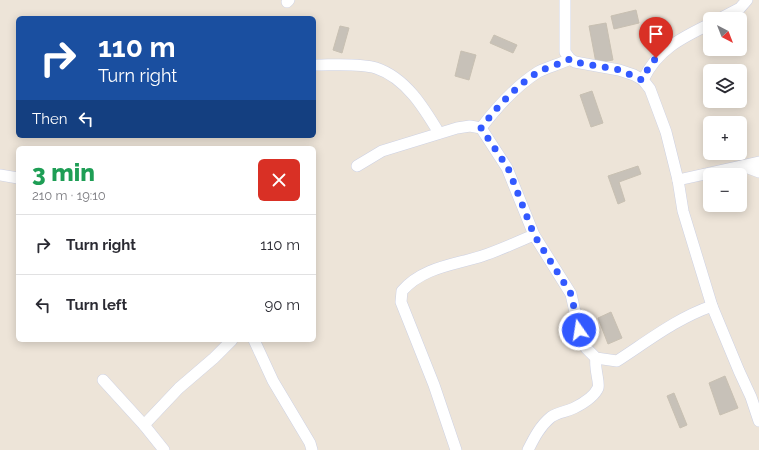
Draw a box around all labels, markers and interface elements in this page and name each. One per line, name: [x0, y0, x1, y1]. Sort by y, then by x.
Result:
north arrow: [703, 12, 747, 56]
map controls: [703, 12, 747, 212]
pin: [639, 17, 673, 58]
icon: arrive: [645, 23, 667, 45]
text: 110 m: [98, 31, 176, 64]
icon: right: [32, 32, 84, 84]
button: layers: [703, 64, 747, 108]
text: Turn right: [98, 65, 177, 86]
icon: left: [75, 108, 97, 130]
text: Then: [32, 110, 67, 128]
button: +: [703, 116, 747, 160]
text: 3 min: [32, 158, 95, 187]
button: close: [258, 159, 300, 201]
button: −: [703, 168, 747, 212]
text: 210 m · 19:10: [32, 188, 106, 203]
icon: right: [32, 234, 54, 256]
text: Turn right: [66, 236, 136, 254]
text: 110 m: [260, 236, 300, 254]
icon: left: [32, 294, 54, 316]
text: Turn left: [66, 296, 127, 314]
text: 90 m: [264, 296, 300, 314]
position arrow: [558, 309, 600, 351]

